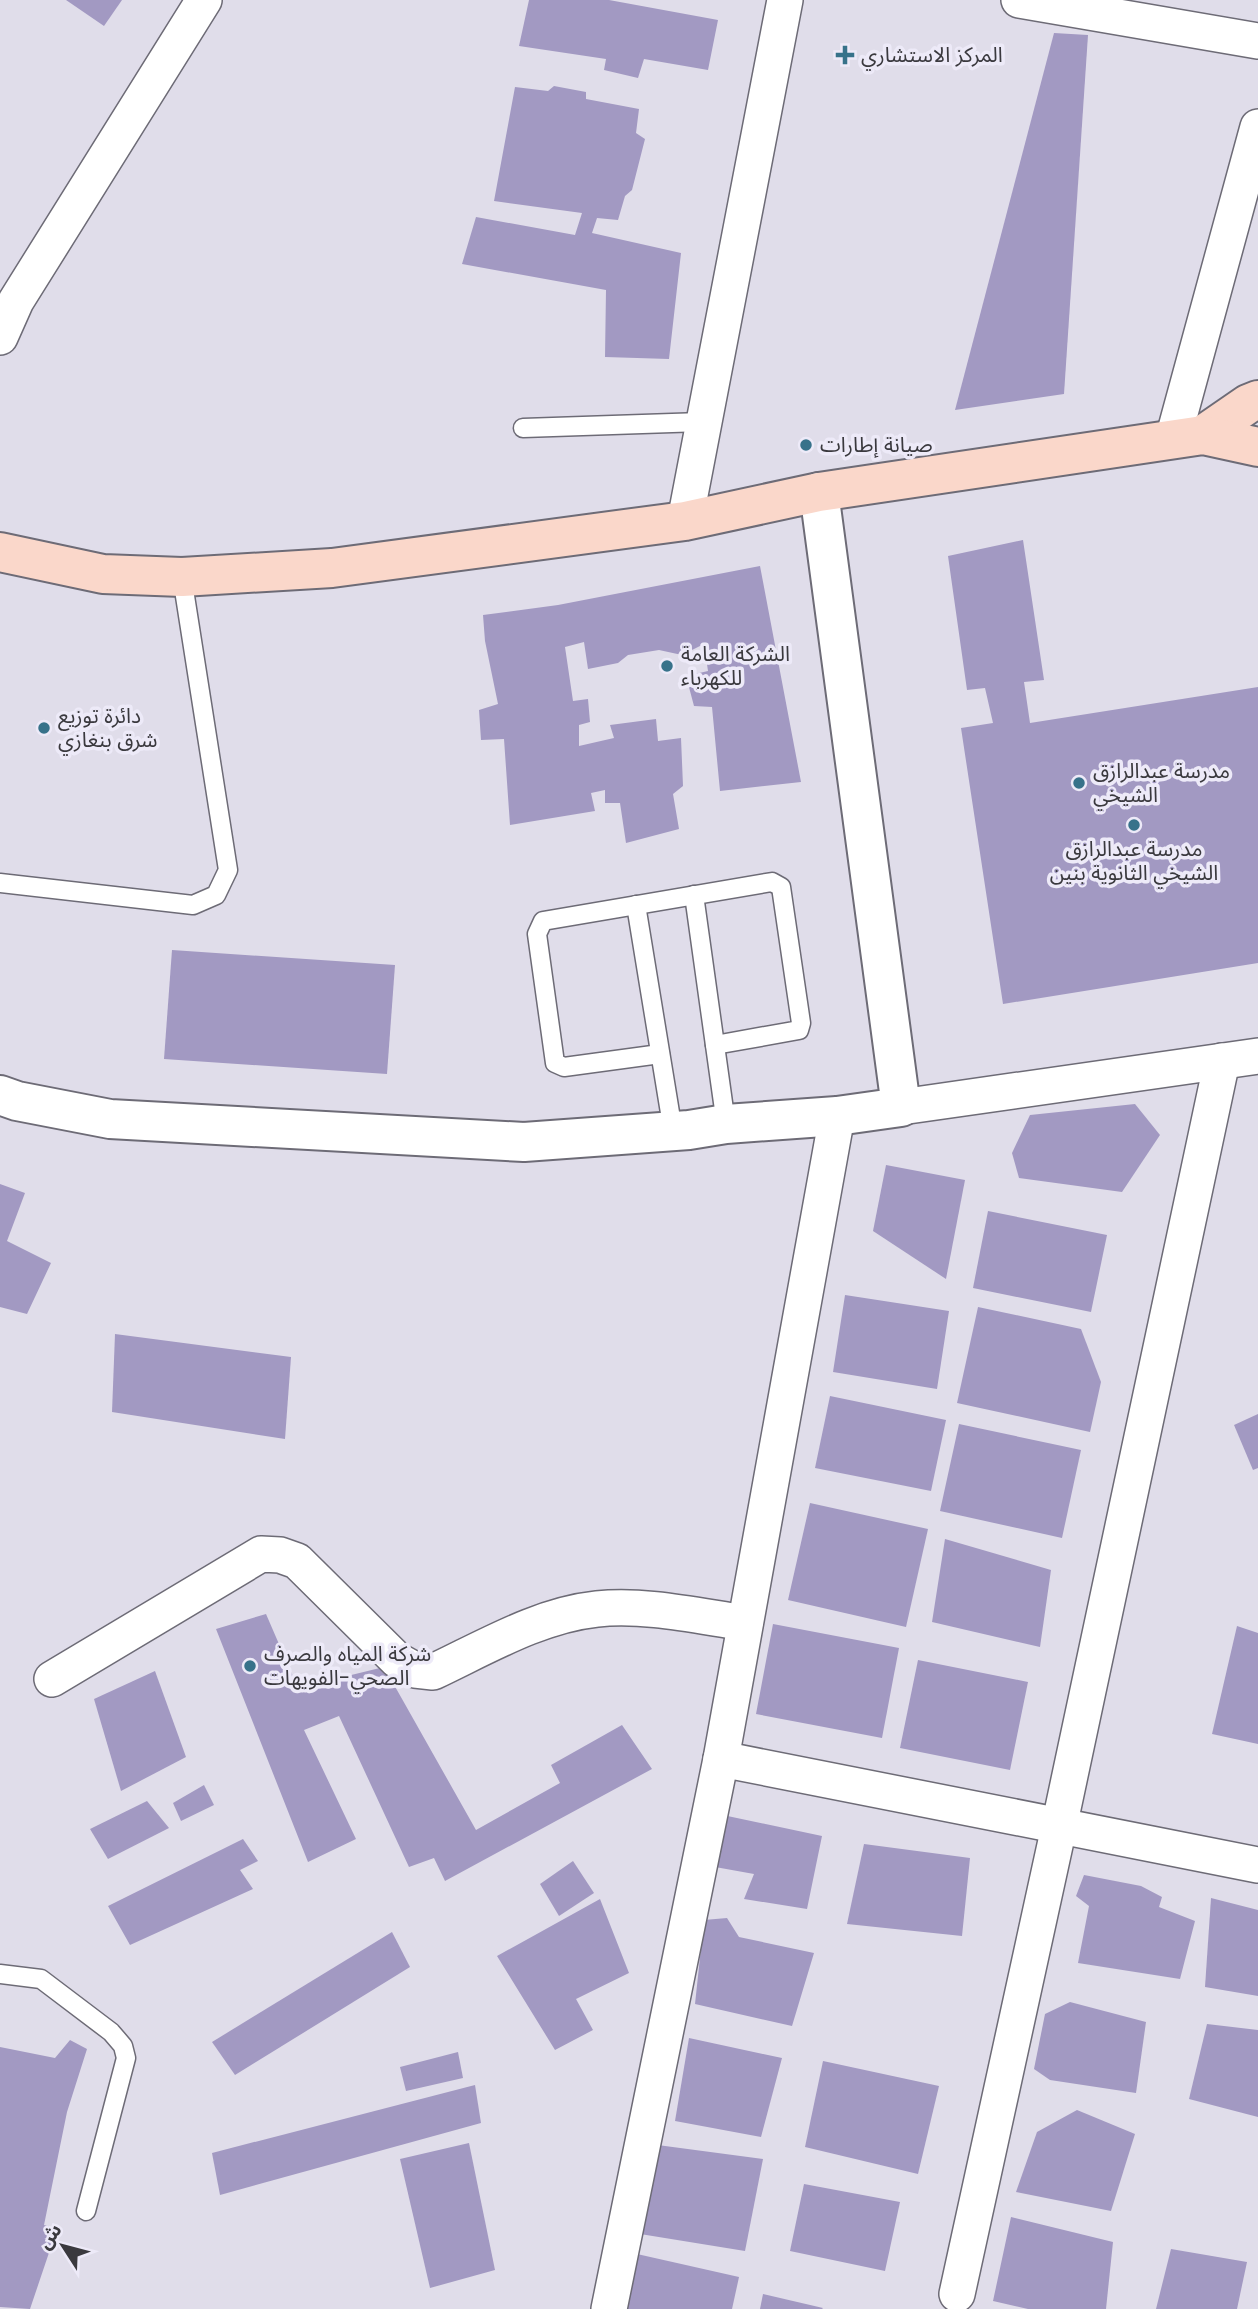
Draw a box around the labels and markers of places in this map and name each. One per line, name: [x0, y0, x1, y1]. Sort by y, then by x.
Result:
place label: المركز الاستشاري: [861, 40, 1003, 71]
marker: المركز الاستشاري: [835, 45, 855, 65]
place label: صيانة إطارات: [820, 430, 933, 459]
marker: صيانة إطارات: [798, 437, 814, 453]
place label: الشركة العامة للكهرباء: [681, 639, 790, 692]
marker: الشركة العامة للكهرباء: [659, 658, 675, 674]
place label: دائرة توزيع شرق بنغازي: [58, 701, 158, 756]
marker: دائرة توزيع شرق بنغازي: [36, 720, 52, 736]
place label: مدرسة عبدالرازق الشيخي: [1093, 756, 1230, 811]
marker: مدرسة عبدالرازق الشيخي: [1071, 775, 1087, 791]
marker: مدرسة عبدالرازق الشيخي الثانوية بنين: [1126, 817, 1142, 833]
place label: مدرسة عبدالرازق الشيخي الثانوية بنين: [1050, 834, 1218, 889]
place label: شركة المياه والصرف الصحي-الفويهات: [264, 1639, 431, 1694]
marker: شركة المياه والصرف الصحي-الفويهات: [242, 1658, 258, 1674]

